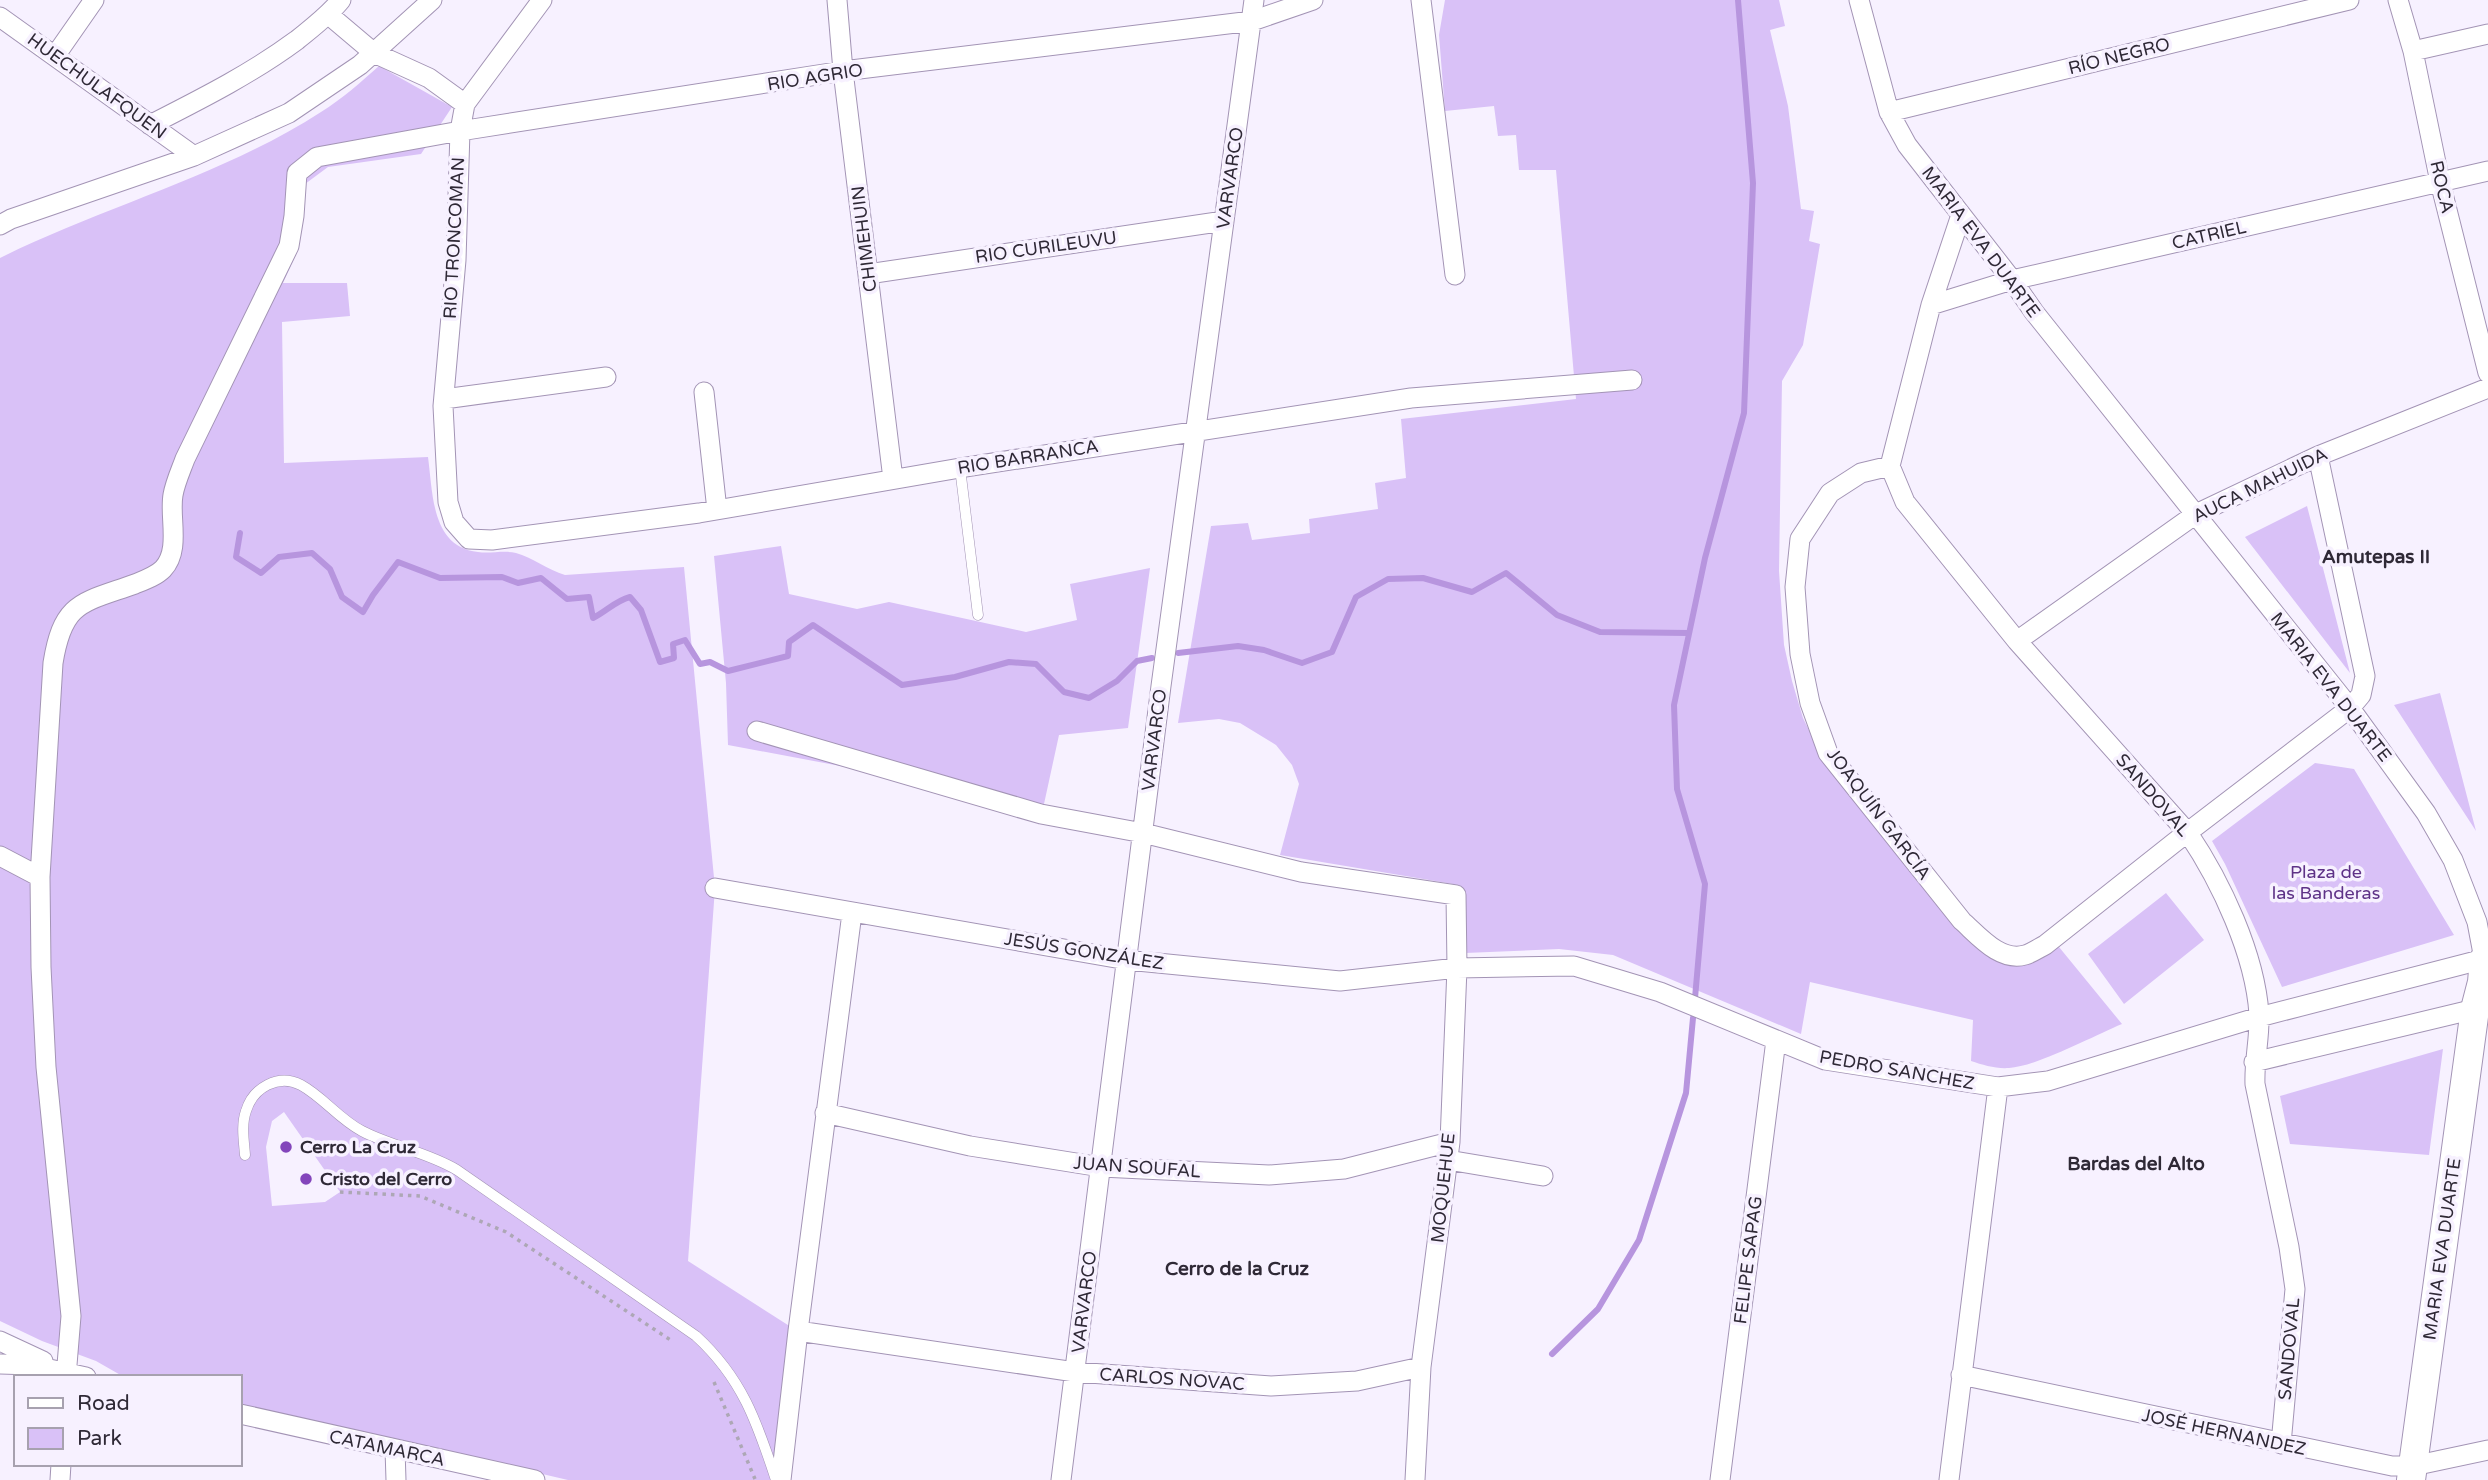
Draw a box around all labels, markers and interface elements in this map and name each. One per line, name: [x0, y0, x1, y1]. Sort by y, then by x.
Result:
street label: HUECHULAFQUEN: [23, 28, 171, 144]
street label: RÍO NEGRO: [2066, 33, 2172, 79]
street label: RIO AGRIO: [766, 59, 864, 95]
street label: VARVARCO: [1212, 126, 1248, 230]
street label: RIO TRONCOMAN: [439, 156, 469, 320]
street label: ROCA: [2425, 159, 2459, 215]
street label: MARIA EVA DUARTE: [1917, 162, 2045, 322]
street label: CHIMEHUIN: [847, 185, 881, 293]
street label: CATRIEL: [2170, 216, 2249, 254]
street label: RIO CURILEUVU: [974, 226, 1118, 268]
street label: RIO BARRANCA: [956, 435, 1100, 479]
street label: AUCA MAHUIDA: [2189, 443, 2331, 527]
district label: Amutepas II: [2322, 546, 2430, 569]
street label: MARIA EVA DUARTE: [2266, 608, 2396, 766]
street label: VARVARCO: [1137, 688, 1171, 792]
street label: JOAQUÍN GARCÍA: [1822, 744, 1936, 884]
street label: SANDOVAL: [2111, 749, 2195, 841]
park label: Plaza de las Banderas: [2272, 861, 2380, 904]
street label: JESÚS GONZÁLEZ: [1003, 928, 1165, 974]
street label: PEDRO SANCHEZ: [1818, 1046, 1976, 1094]
street label: MOQUEHUE: [1426, 1132, 1460, 1244]
place label: Cerro La Cruz: [300, 1136, 416, 1158]
marker: Cerro La Cruz: [278, 1139, 294, 1155]
street label: JUAN SOUFAL: [1073, 1152, 1202, 1182]
district label: Bardas del Alto: [2067, 1153, 2205, 1175]
street label: MARIA EVA DUARTE: [2418, 1157, 2466, 1341]
place label: Cristo del Cerro: [320, 1168, 452, 1190]
marker: Cristo del Cerro: [298, 1171, 314, 1187]
street label: FELIPE SAPAG: [1729, 1195, 1767, 1325]
street label: VARVARCO: [1067, 1250, 1101, 1354]
district label: Cerro de la Cruz: [1165, 1258, 1309, 1280]
street label: SANDOVAL: [2274, 1296, 2304, 1401]
street label: CARLOS NOVAC: [1099, 1363, 1245, 1395]
legend: [14, 1375, 242, 1466]
text: Road: [77, 1391, 130, 1416]
street label: JOSÉ HERNANDEZ: [2140, 1404, 2308, 1460]
street label: CATAMARCA: [327, 1425, 447, 1471]
text: Park: [77, 1426, 122, 1451]

